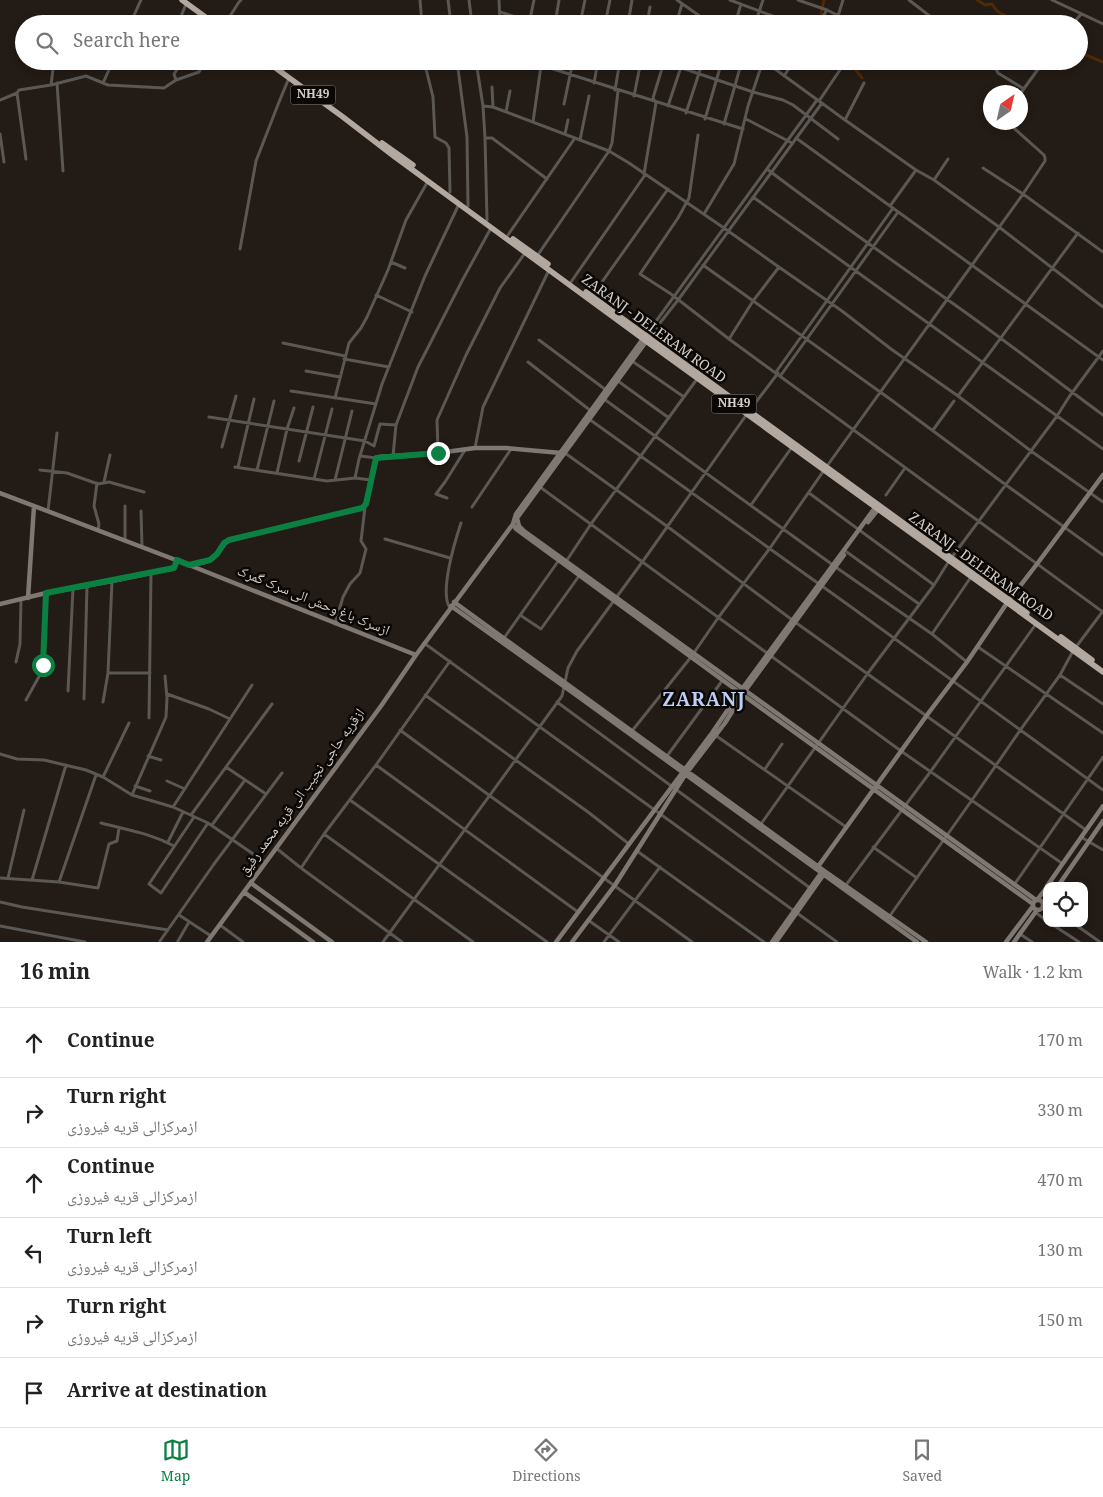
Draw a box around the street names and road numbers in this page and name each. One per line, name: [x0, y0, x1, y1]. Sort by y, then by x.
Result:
road number: NH49: [290, 86, 336, 104]
street label: ZARANJ - DELERAM ROAD: [576, 269, 730, 391]
road number: NH49: [712, 394, 756, 414]
street label: ZARANJ - DELERAM ROAD: [903, 507, 1057, 629]
street label: ازسرک باغ وحش الی سرک گمرک: [233, 560, 393, 644]
street label: ازقریه حاجی نجیب الی قریه محمد رفیق: [234, 704, 372, 882]

